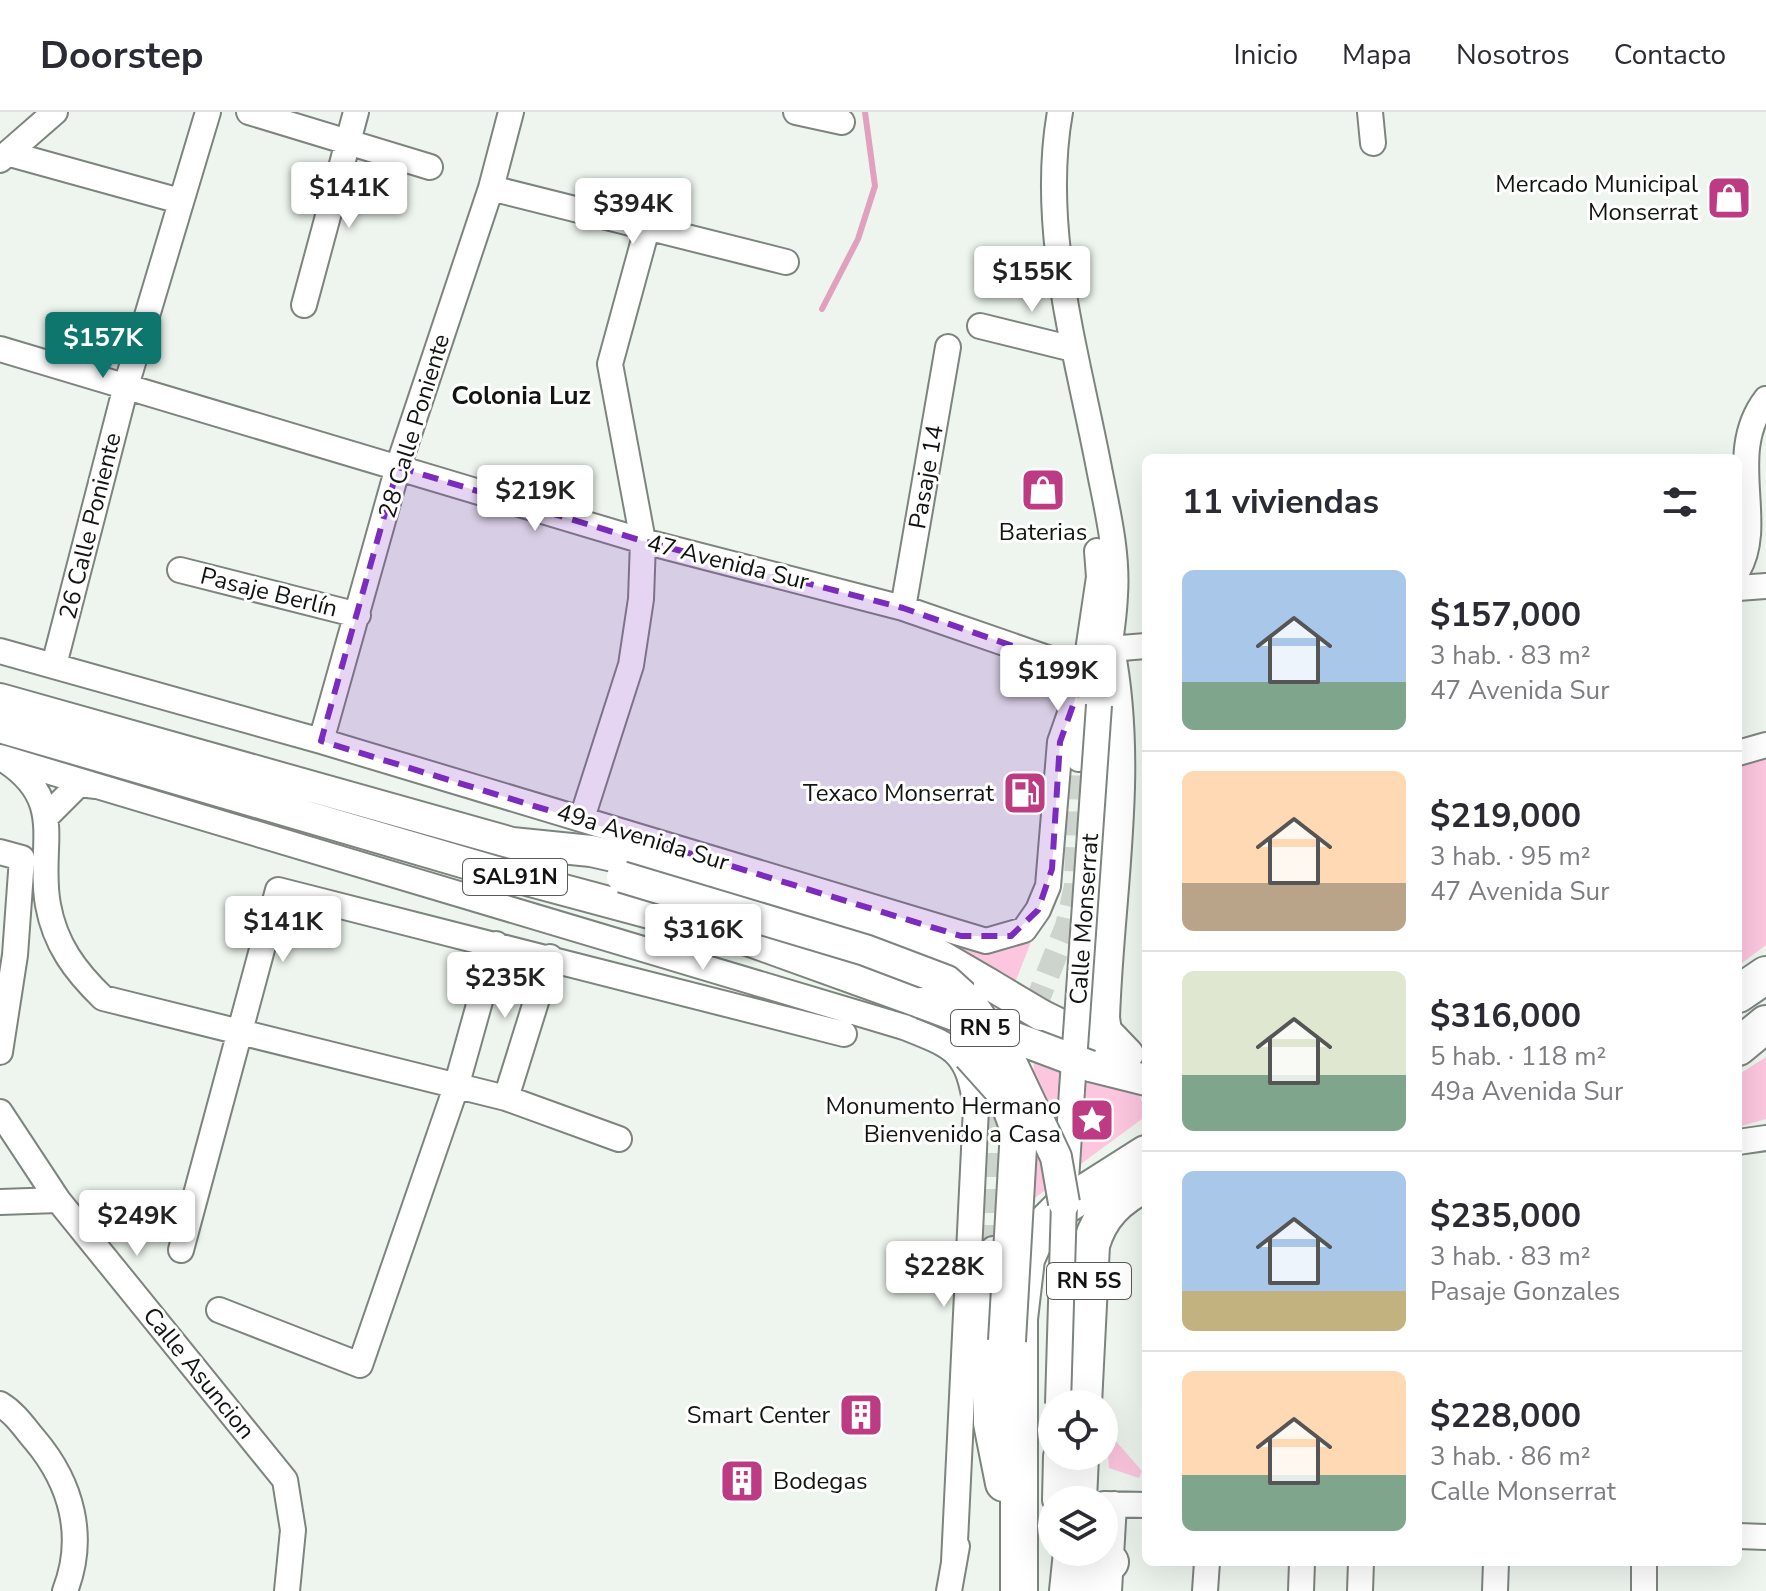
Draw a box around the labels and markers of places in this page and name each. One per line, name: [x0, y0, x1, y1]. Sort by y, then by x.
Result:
pin: $141K: [293, 162, 405, 230]
place label: Mercado Municipal Monserrat: [1495, 168, 1699, 228]
shop icon: Mercado Municipal Monserrat: [1705, 174, 1753, 222]
pin: $394K: [577, 178, 689, 246]
pin: $155K: [976, 246, 1088, 314]
pin: $157K: [47, 312, 159, 380]
pin: $219K: [479, 465, 591, 533]
shop icon: Baterias: [1019, 466, 1067, 514]
place label: Baterias: [999, 516, 1087, 548]
pin: $199K: [1002, 645, 1114, 713]
fuel station icon: Texaco Monserrat: [1001, 769, 1049, 817]
place label: Texaco Monserrat: [803, 777, 995, 809]
pin: $141K: [227, 896, 339, 964]
pin: $316K: [647, 904, 759, 972]
pin: $235K: [449, 952, 561, 1020]
place label: Monumento Hermano Bienvenido a Casa: [825, 1090, 1061, 1150]
place icon: Monumento Hermano Bienvenido a Casa: [1068, 1096, 1116, 1144]
pin: $249K: [81, 1190, 193, 1258]
pin: $228K: [888, 1241, 1000, 1309]
building icon: Smart Center: [837, 1391, 885, 1439]
place label: Smart Center: [687, 1399, 830, 1431]
building icon: Bodegas: [718, 1457, 766, 1505]
place label: Bodegas: [773, 1465, 868, 1497]

